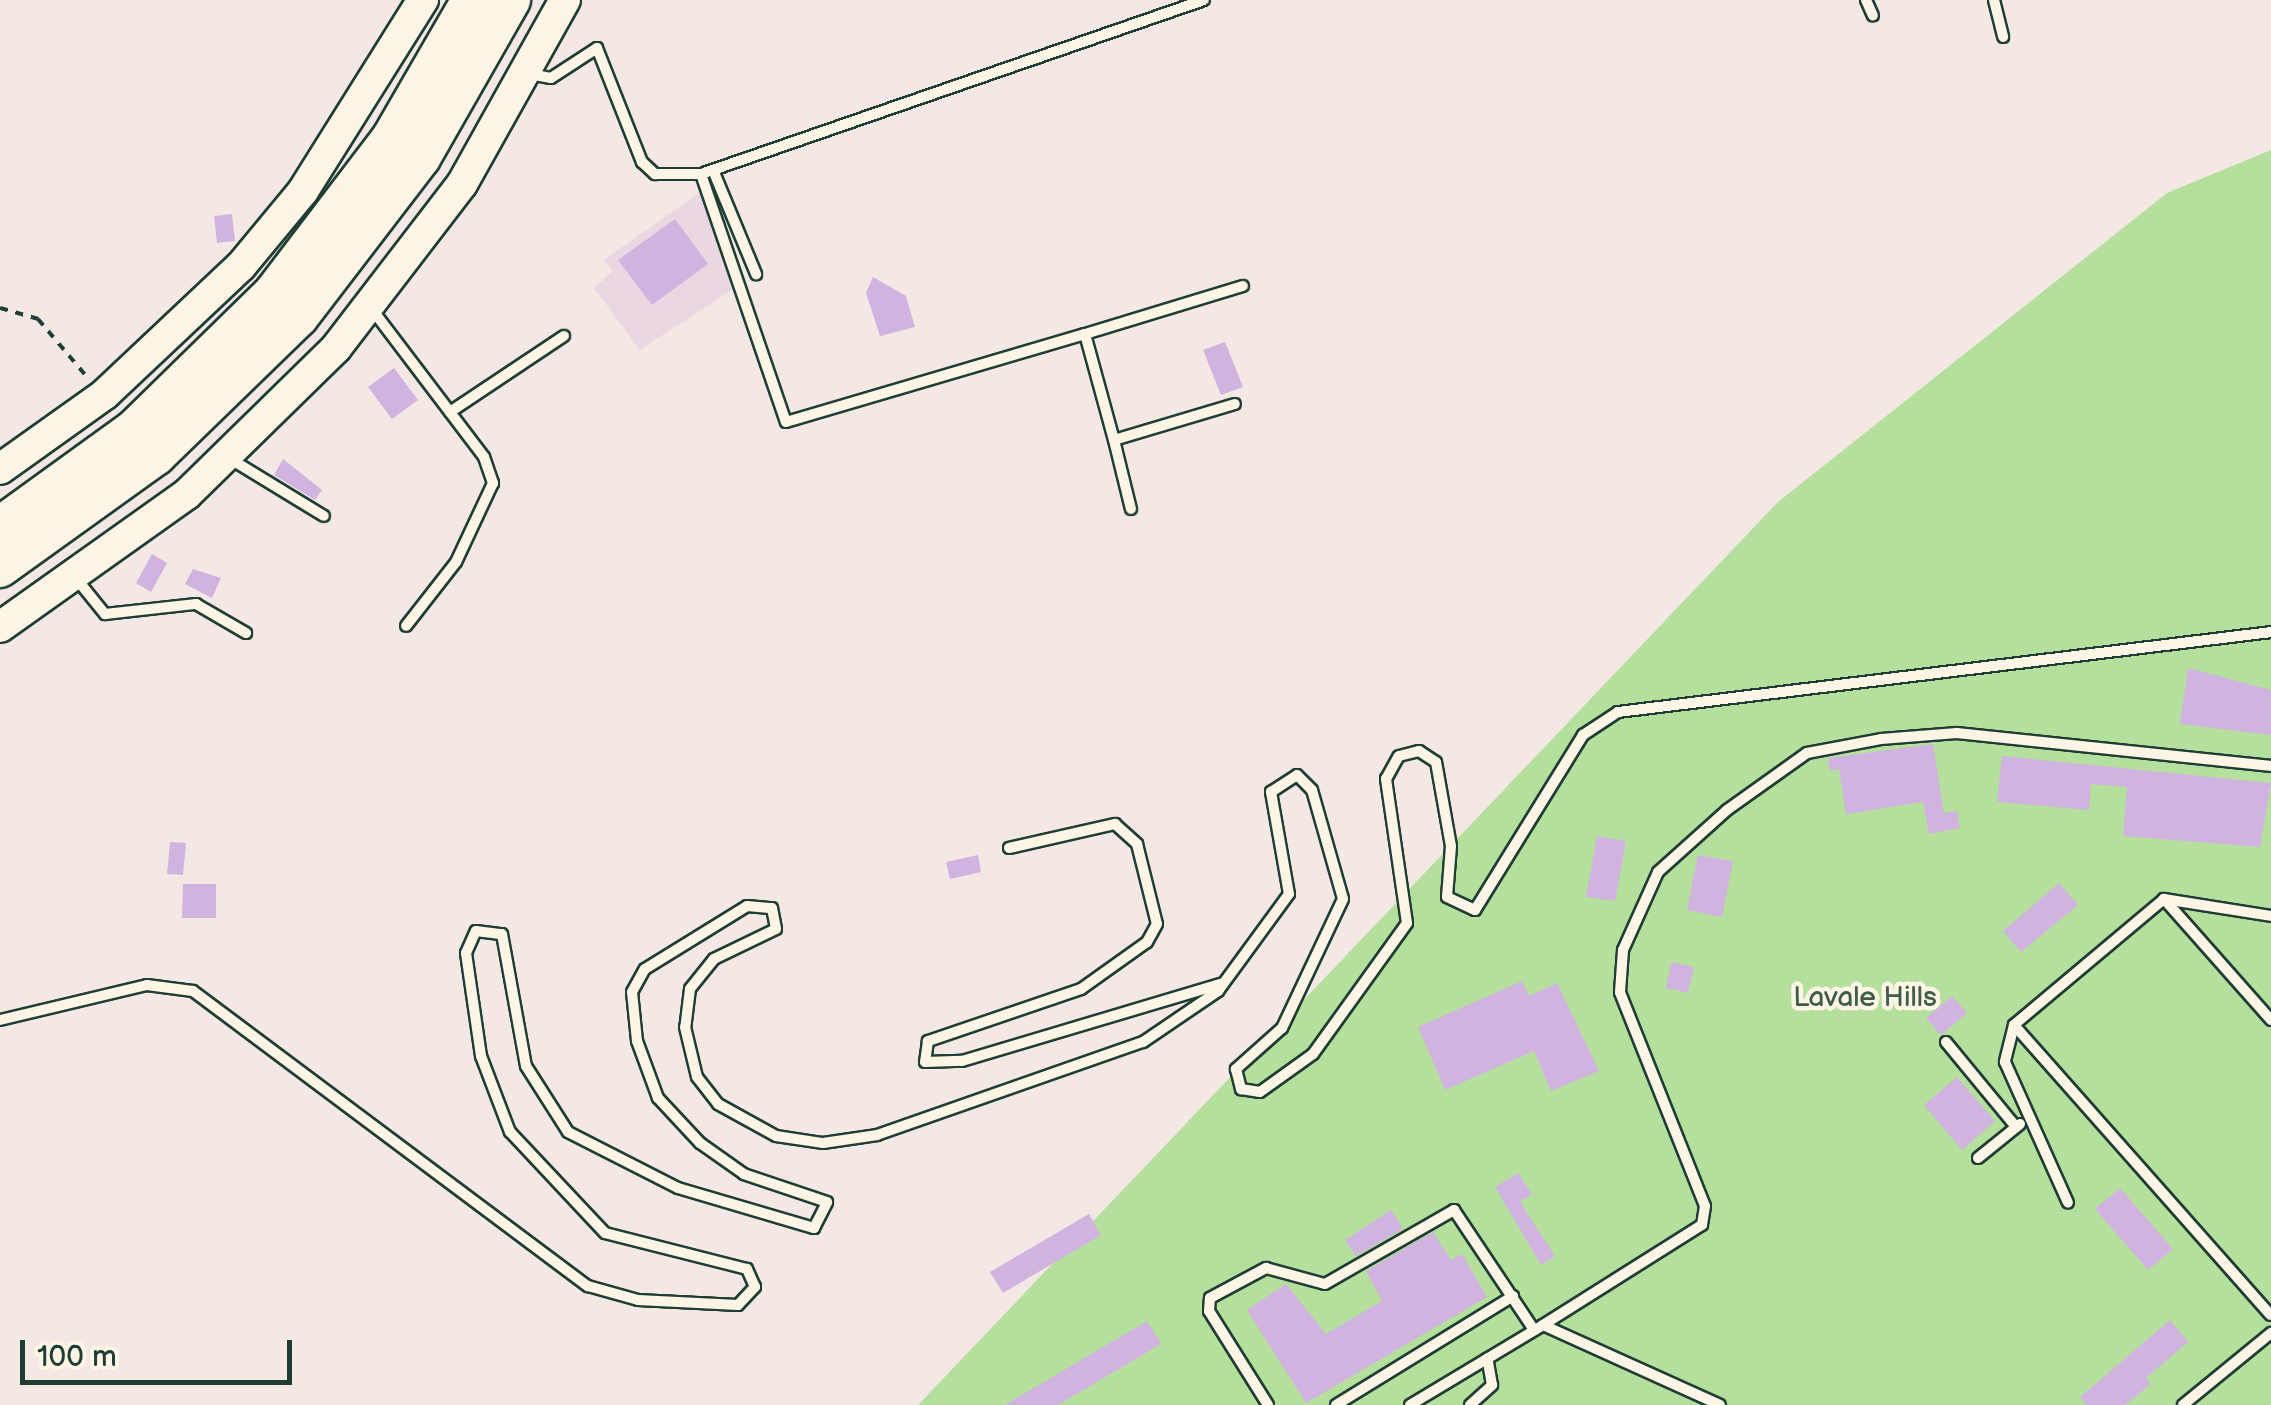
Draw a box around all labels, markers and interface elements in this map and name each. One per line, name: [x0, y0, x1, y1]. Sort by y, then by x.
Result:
park label: Lavale Hills: [1793, 981, 1937, 1015]
scale bar: [25, 1320, 298, 1382]
text: 100 m: [37, 1339, 117, 1375]

